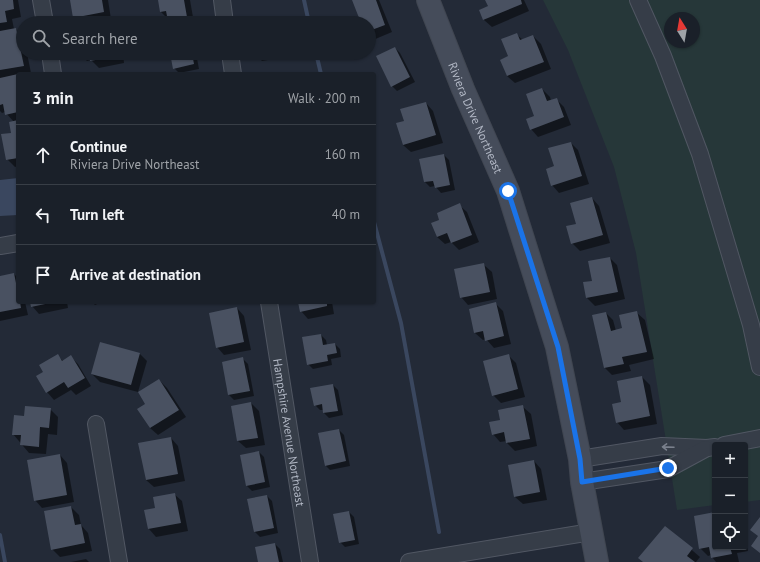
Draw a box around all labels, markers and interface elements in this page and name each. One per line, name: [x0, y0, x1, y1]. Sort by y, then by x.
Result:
north arrow: [664, 12, 700, 48]
search box: [16, 16, 376, 60]
icon: search: [30, 27, 52, 49]
text: Search here: [62, 29, 138, 48]
street label: Riviera Drive Northeast: [446, 60, 507, 175]
text: 3 min: [32, 87, 73, 109]
text: Walk · 200 m: [288, 90, 360, 107]
text: Continue: [70, 137, 127, 156]
icon: ahead: [32, 144, 54, 166]
text: 160 m: [325, 146, 360, 163]
text: Riviera Drive Northeast: [70, 156, 200, 173]
route start: [499, 182, 517, 200]
icon: left: [32, 204, 54, 226]
text: Turn left: [70, 205, 124, 224]
text: 40 m: [332, 206, 360, 223]
icon: arrive: [32, 264, 54, 286]
text: Arrive at destination: [70, 265, 201, 284]
street label: Hampshire Avenue Northeast: [270, 357, 309, 508]
map controls: [712, 442, 748, 550]
button: +: [712, 442, 748, 478]
one-way arrow: [662, 443, 675, 450]
route end: [659, 459, 677, 477]
button: −: [712, 478, 748, 514]
button: locate: [712, 514, 748, 550]

